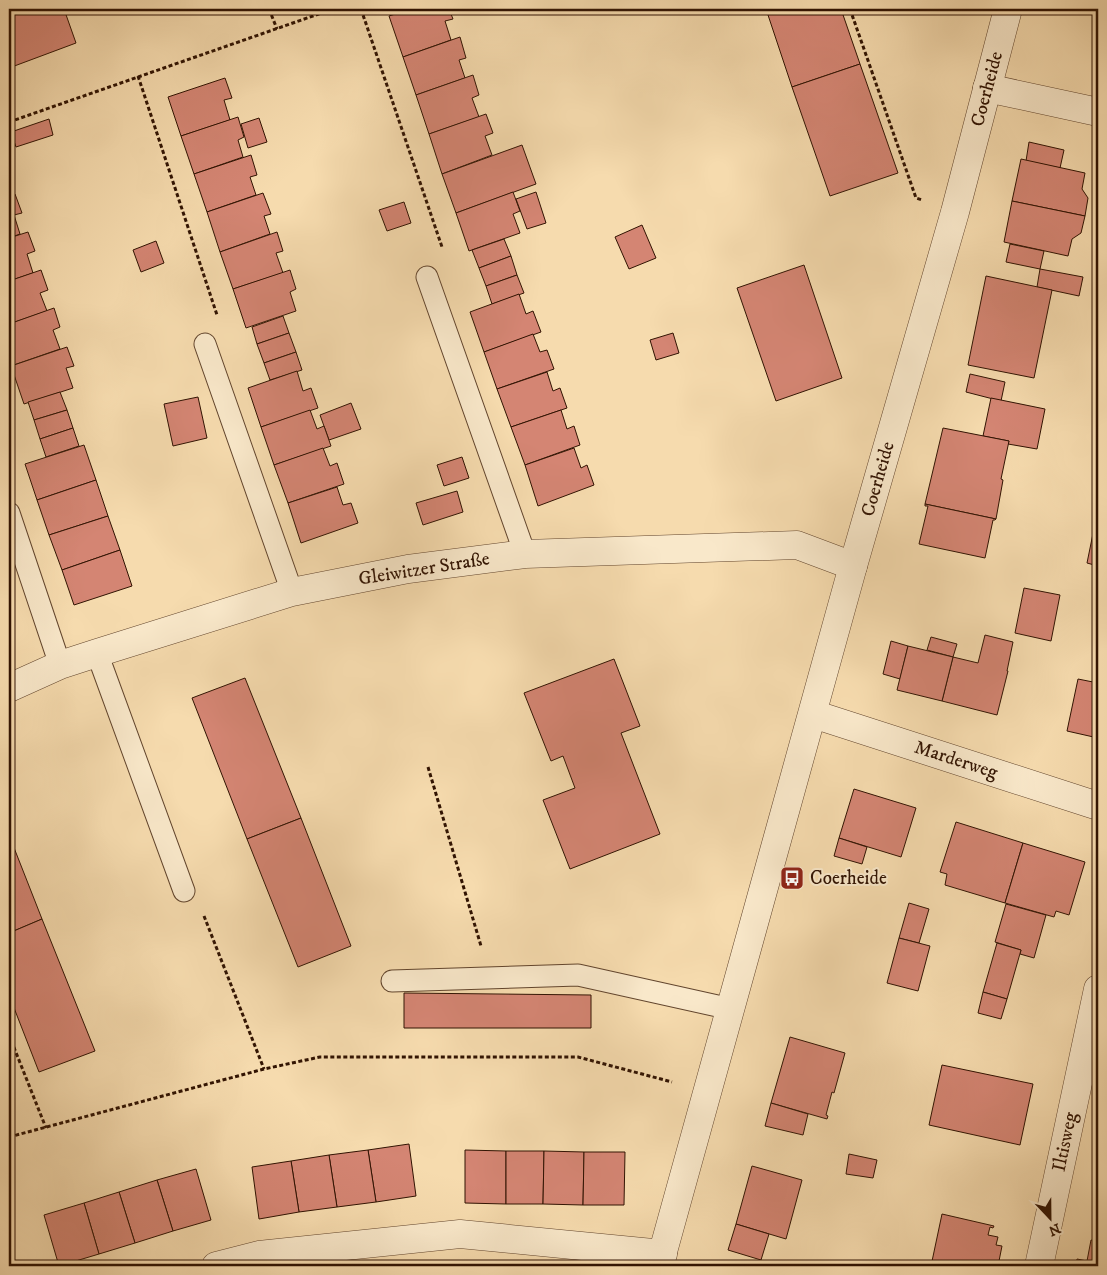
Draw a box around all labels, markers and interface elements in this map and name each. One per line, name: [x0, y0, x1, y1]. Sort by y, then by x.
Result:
street label: Coerheide: [966, 49, 1008, 129]
street label: Coerheide: [856, 439, 900, 519]
street label: Gleiwitzer Straße: [357, 547, 491, 591]
street label: Marderweg: [911, 736, 1001, 785]
bus stop icon: Coerheide: [779, 865, 805, 891]
place label: Coerheide: [810, 867, 887, 890]
street label: Iltisweg: [1048, 1110, 1083, 1174]
north arrow: [1024, 1192, 1074, 1242]
text: N: [1045, 1219, 1063, 1240]

